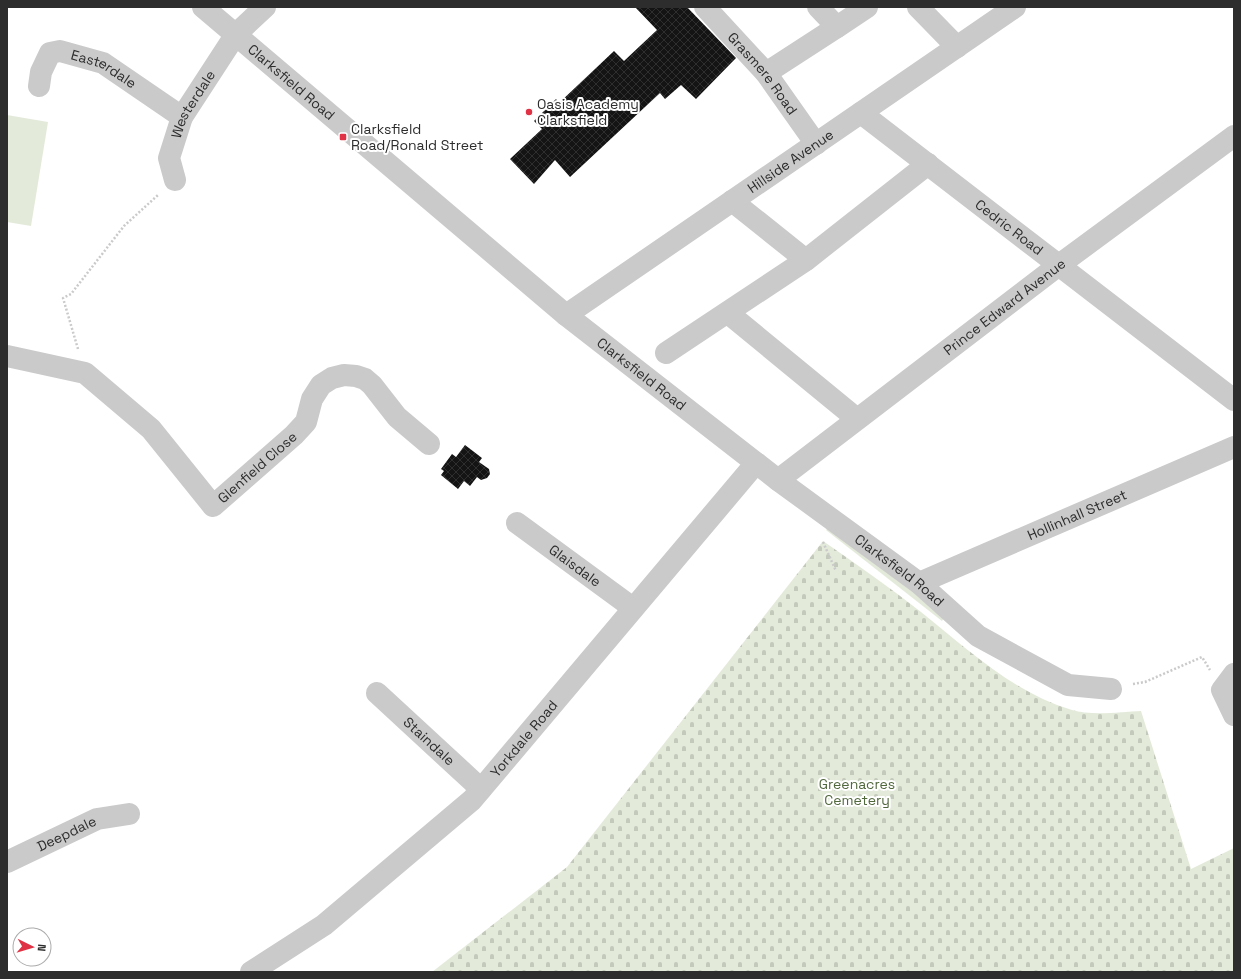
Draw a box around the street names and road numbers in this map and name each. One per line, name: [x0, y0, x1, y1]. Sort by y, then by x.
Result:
street label: Grasmere Road: [724, 28, 801, 118]
street label: Clarksfield Road: [244, 40, 339, 124]
street label: Easterdale: [69, 46, 140, 92]
street label: Westerdale: [167, 67, 219, 140]
street label: Hillside Avenue: [744, 125, 837, 197]
street label: Cedric Road: [971, 195, 1047, 259]
street label: Prince Edward Avenue: [940, 254, 1069, 359]
street label: Clarksfield Road: [593, 334, 690, 414]
street label: Glenfield Close: [214, 428, 301, 507]
street label: Hollinhall Street: [1024, 485, 1129, 544]
street label: Clarksfield Road: [851, 530, 948, 610]
street label: Glaisdale: [545, 540, 605, 591]
street label: Yorkdale Road: [486, 696, 561, 781]
street label: Staindale: [400, 713, 459, 769]
street label: Deepdale: [34, 812, 99, 855]

